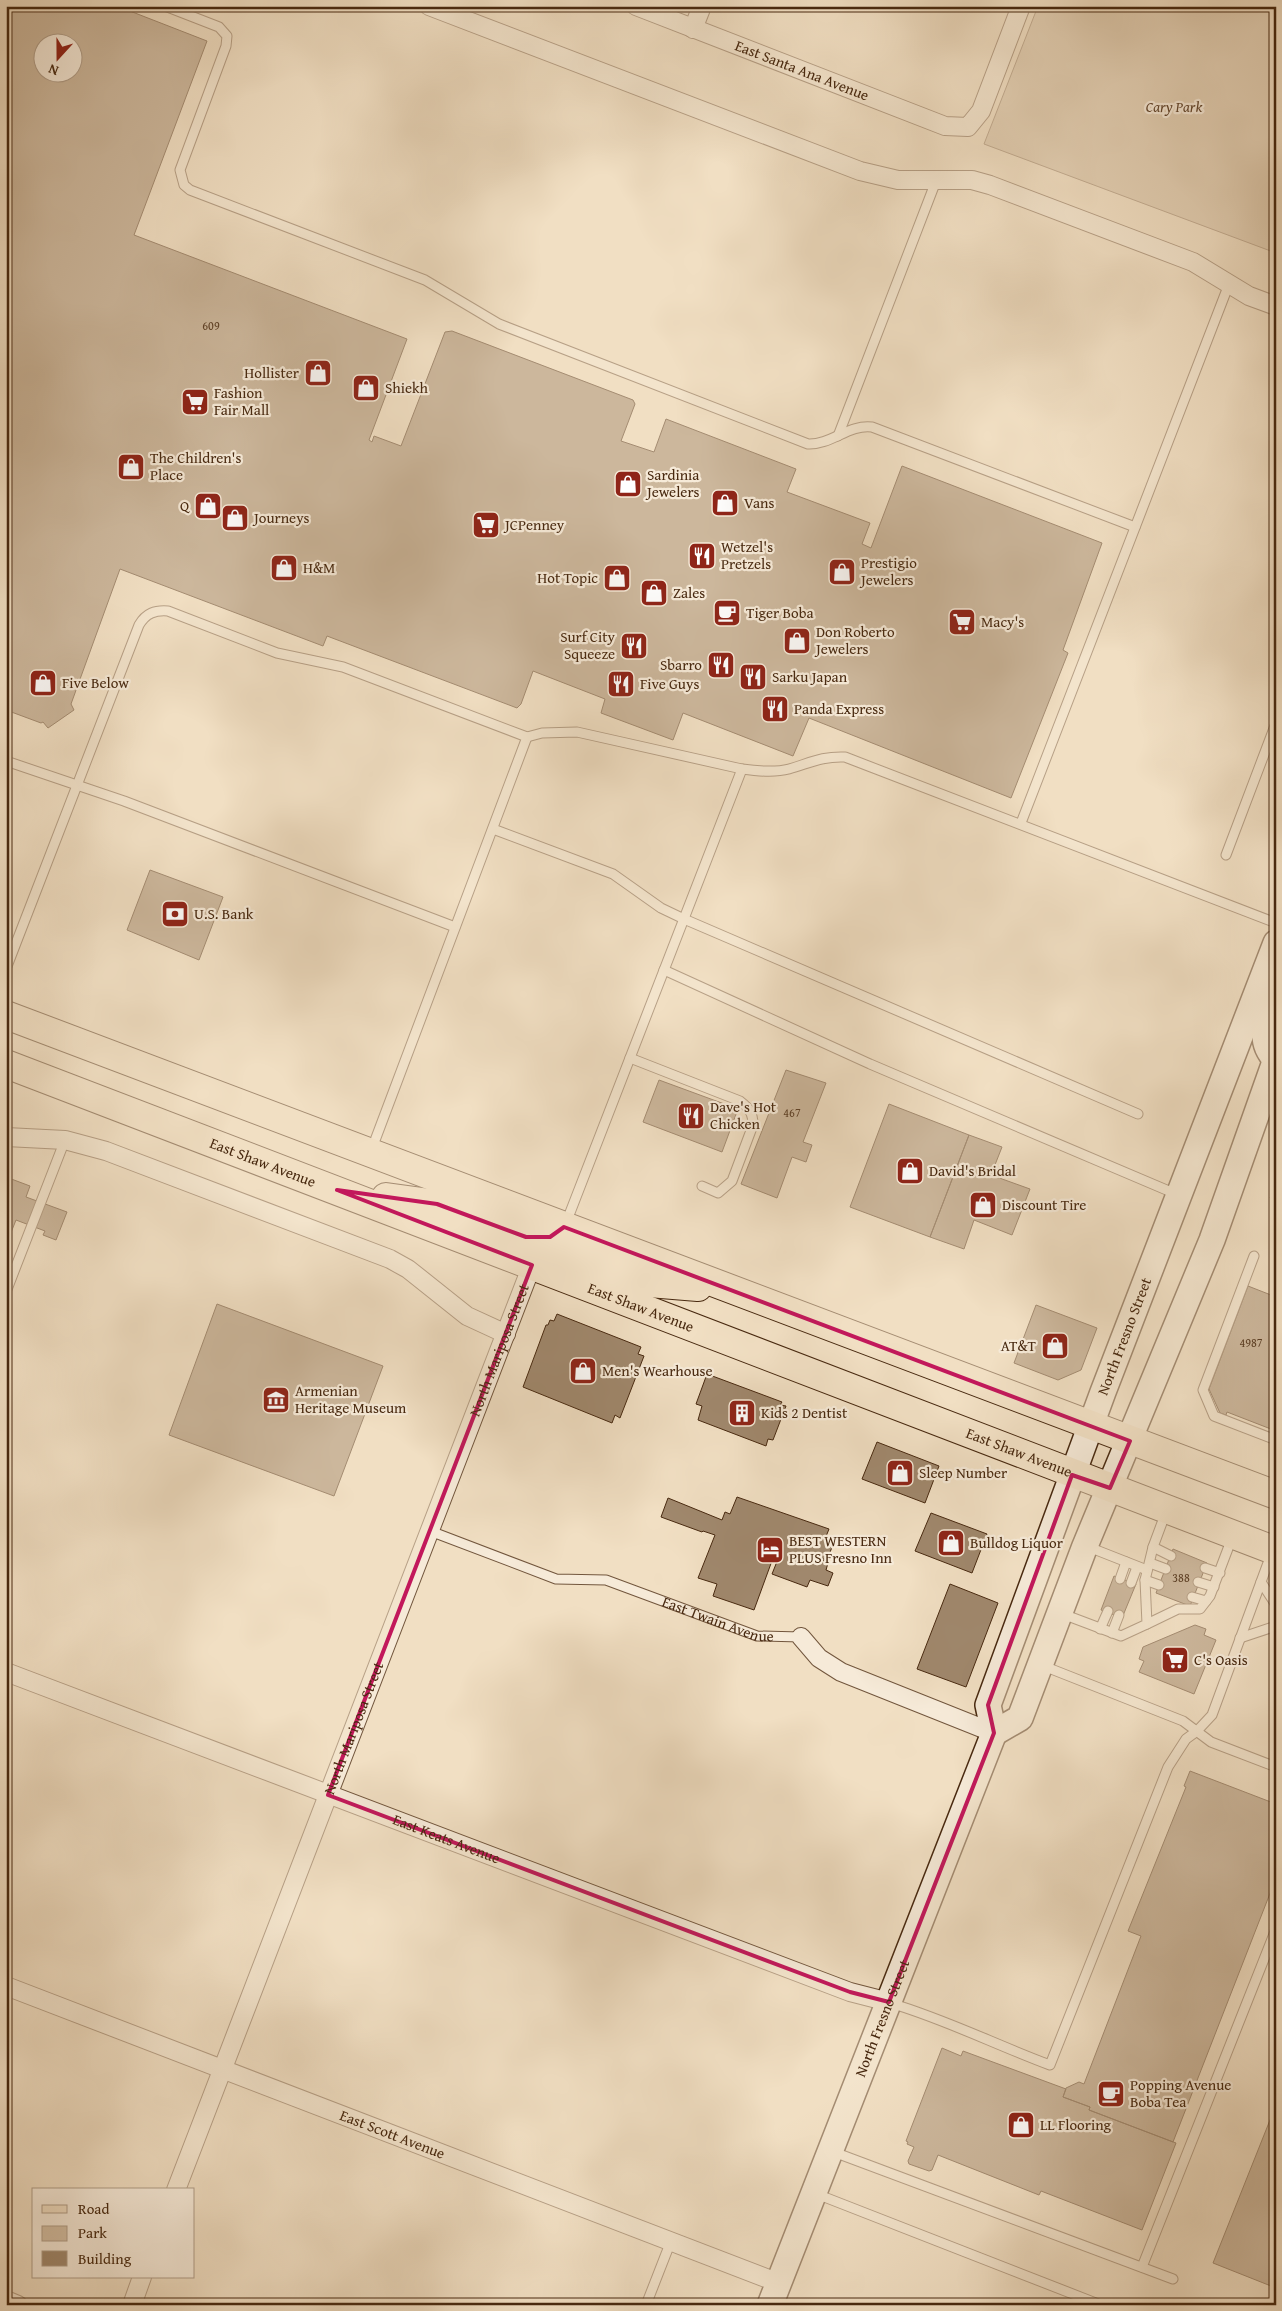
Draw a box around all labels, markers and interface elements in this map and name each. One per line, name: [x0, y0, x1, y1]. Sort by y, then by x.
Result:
north arrow: [32, 32, 82, 82]
street label: East Santa Ana Avenue: [732, 34, 872, 105]
text: N: [45, 59, 61, 81]
park label: Cary Park: [1146, 96, 1202, 117]
house number: 609: [202, 317, 220, 334]
shop icon: Hollister: [303, 358, 333, 388]
place label: Hollister: [244, 362, 299, 383]
shop icon: Shiekh: [351, 373, 381, 403]
place label: Shiekh: [385, 377, 429, 398]
place label: Fashion Fair Mall: [214, 382, 269, 420]
supermarket icon: Fashion Fair Mall: [180, 387, 210, 417]
place label: The Children's Place: [150, 447, 241, 485]
shop icon: The Children's Place: [116, 452, 146, 482]
place label: Sardinia Jewelers: [645, 464, 700, 502]
shop icon: Sardinia Jewelers: [613, 469, 643, 499]
shop icon: Vans: [710, 488, 740, 518]
shop icon: Q: [193, 491, 223, 521]
place label: Vans: [744, 492, 774, 513]
place label: Q: [180, 495, 190, 516]
shop icon: Journeys: [220, 503, 250, 533]
place label: Journeys: [252, 507, 310, 528]
supermarket icon: JCPenney: [471, 510, 501, 540]
place label: JCPenney: [503, 514, 565, 535]
place label: Wetzel's Pretzels: [721, 536, 773, 574]
restaurant icon: Wetzel's Pretzels: [687, 541, 717, 571]
place label: Prestigio Jewelers: [859, 552, 917, 590]
shop icon: H&M: [269, 553, 299, 583]
place label: H&M: [303, 557, 335, 578]
shop icon: Prestigio Jewelers: [827, 557, 857, 587]
shop icon: Hot Topic: [602, 563, 632, 593]
place label: Hot Topic: [537, 567, 598, 588]
shop icon: Zales: [639, 578, 669, 608]
place label: Zales: [673, 582, 705, 603]
cafe icon: Tiger Boba: [712, 598, 742, 628]
place label: Tiger Boba: [746, 602, 814, 623]
supermarket icon: Macy's: [947, 607, 977, 637]
place label: Macy's: [981, 611, 1024, 632]
place label: Don Roberto Jewelers: [814, 621, 895, 659]
place label: Surf City Squeeze: [560, 626, 616, 664]
shop icon: Don Roberto Jewelers: [782, 626, 812, 656]
restaurant icon: Surf City Squeeze: [619, 631, 649, 661]
restaurant icon: Sbarro: [706, 650, 736, 680]
place label: Sbarro: [660, 654, 702, 675]
restaurant icon: Sarku Japan: [738, 662, 768, 692]
place label: Sarku Japan: [772, 666, 848, 687]
shop icon: Five Below: [28, 668, 58, 698]
restaurant icon: Five Guys: [606, 669, 636, 699]
place label: Five Below: [62, 672, 129, 693]
place label: Five Guys: [640, 673, 699, 694]
restaurant icon: Panda Express: [760, 694, 790, 724]
place label: Panda Express: [794, 698, 884, 719]
bank icon: U.S. Bank: [160, 899, 190, 929]
place label: U.S. Bank: [194, 903, 254, 924]
place label: Dave's Hot Chicken: [710, 1096, 777, 1134]
restaurant icon: Dave's Hot Chicken: [676, 1101, 706, 1131]
house number: 467: [783, 1104, 801, 1121]
street label: East Shaw Avenue: [207, 1132, 319, 1192]
shop icon: David's Bridal: [895, 1156, 925, 1186]
place label: David's Bridal: [929, 1160, 1016, 1181]
shop icon: Discount Tire: [968, 1190, 998, 1220]
place label: Discount Tire: [1002, 1194, 1086, 1215]
street label: North Fresno Street: [1092, 1274, 1156, 1398]
street label: East Shaw Avenue: [585, 1277, 697, 1337]
street label: North Mariposa Street: [464, 1280, 534, 1419]
shop icon: AT&T: [1040, 1331, 1070, 1361]
house number: 4987: [1239, 1334, 1263, 1351]
place label: AT&T: [1001, 1335, 1037, 1356]
shop icon: Men's Wearhouse: [568, 1356, 598, 1386]
place label: Men's Wearhouse: [602, 1360, 713, 1381]
place label: Armenian Heritage Museum: [295, 1380, 407, 1418]
museum icon: Armenian Heritage Museum: [261, 1385, 291, 1415]
building icon: Kids 2 Dentist: [727, 1398, 757, 1428]
place label: Kids 2 Dentist: [761, 1402, 848, 1423]
street label: East Shaw Avenue: [963, 1422, 1075, 1482]
shop icon: Sleep Number: [885, 1458, 915, 1488]
place label: Sleep Number: [919, 1462, 1007, 1483]
shop icon: Bulldog Liquor: [936, 1528, 966, 1558]
place label: BEST WESTERN PLUS Fresno Inn: [789, 1530, 893, 1568]
place label: Bulldog Liquor: [970, 1532, 1063, 1553]
hotel icon: BEST WESTERN PLUS Fresno Inn: [755, 1535, 785, 1565]
house number: 388: [1172, 1569, 1190, 1586]
street label: East Twain Avenue: [659, 1591, 774, 1646]
supermarket icon: C's Oasis: [1160, 1645, 1190, 1675]
place label: C's Oasis: [1194, 1649, 1248, 1670]
street label: North Mariposa Street: [318, 1658, 389, 1797]
street label: East Keats Avenue: [390, 1809, 503, 1868]
street label: North Fresno Street: [849, 1956, 915, 2080]
place label: Popping Avenue Boba Tea: [1130, 2074, 1231, 2112]
cafe icon: Popping Avenue Boba Tea: [1096, 2079, 1126, 2109]
street label: East Scott Avenue: [337, 2104, 448, 2164]
shop icon: LL Flooring: [1006, 2110, 1036, 2140]
place label: LL Flooring: [1040, 2114, 1112, 2135]
legend: [32, 2188, 195, 2278]
text: Road: [78, 2198, 109, 2219]
text: Park: [78, 2222, 107, 2243]
text: Building: [78, 2248, 132, 2269]

